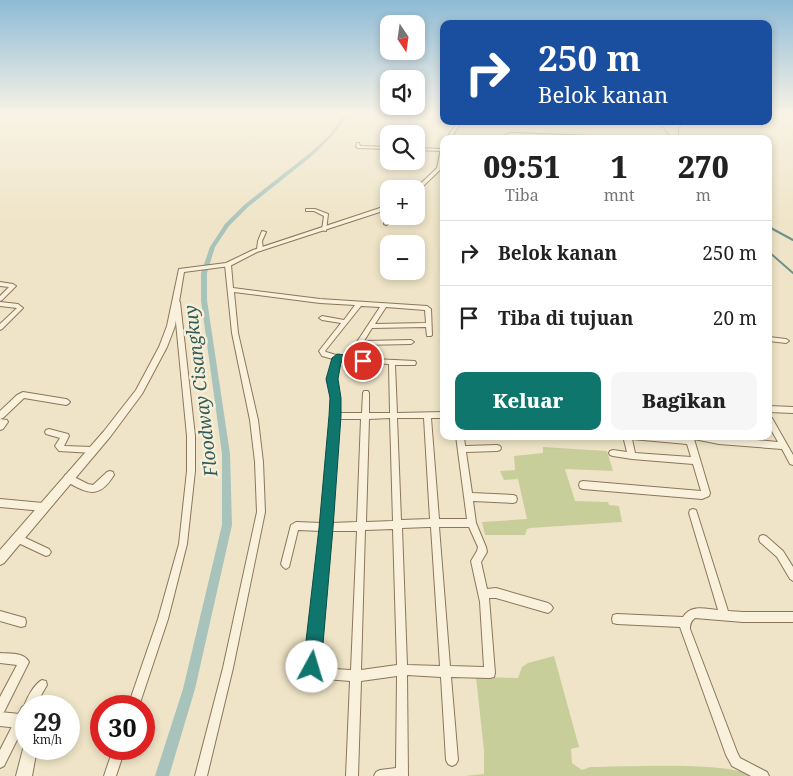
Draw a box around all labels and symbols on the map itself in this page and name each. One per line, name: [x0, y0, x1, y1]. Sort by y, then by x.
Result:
north arrow: [380, 15, 425, 60]
water label: Floodway Cisangkuy: [178, 304, 223, 479]
pin: [342, 340, 384, 382]
position arrow: [285, 640, 337, 692]
speed limit sign: 30: [90, 695, 155, 760]

